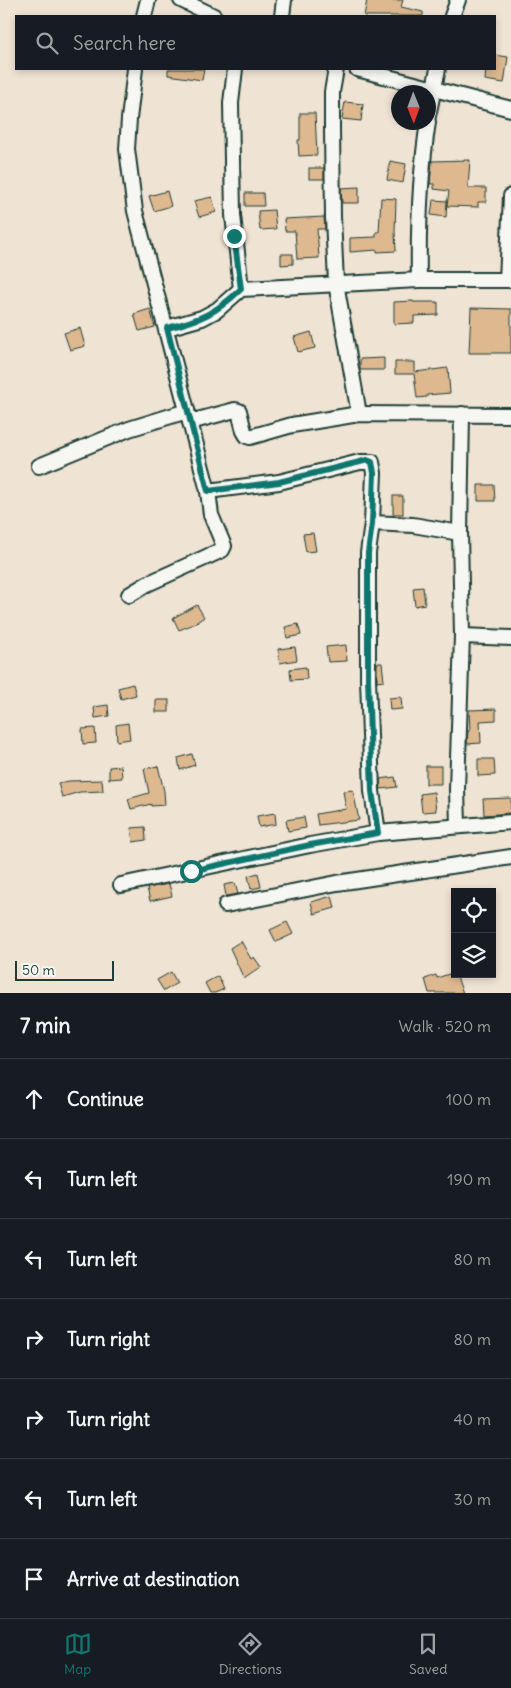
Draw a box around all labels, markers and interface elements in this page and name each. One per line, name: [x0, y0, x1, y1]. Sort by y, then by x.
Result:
search box: [15, 15, 496, 70]
icon: search: [33, 29, 61, 57]
text: Search here: [73, 31, 176, 55]
north arrow: [391, 85, 436, 130]
route end: [223, 225, 246, 248]
route start: [180, 860, 203, 883]
map controls: [451, 888, 496, 978]
button: locate: [451, 888, 496, 933]
button: layers: [451, 933, 496, 978]
scale bar: [15, 958, 114, 981]
text: 50 m: [22, 961, 55, 979]
text: 7 min: [20, 1012, 71, 1039]
text: Walk · 520 m: [399, 1016, 491, 1036]
icon: ahead: [20, 1085, 48, 1113]
text: Continue: [67, 1087, 144, 1111]
text: 100 m: [446, 1089, 491, 1109]
icon: left: [20, 1165, 48, 1193]
text: Turn left: [67, 1167, 137, 1191]
text: 190 m: [447, 1169, 491, 1189]
icon: left: [20, 1245, 48, 1273]
text: Turn left: [67, 1247, 137, 1271]
text: 80 m: [453, 1249, 491, 1269]
icon: right: [20, 1325, 48, 1353]
text: Turn right: [67, 1327, 150, 1351]
text: 80 m: [453, 1329, 491, 1349]
icon: right: [20, 1405, 48, 1433]
text: Turn right: [67, 1407, 150, 1431]
text: 40 m: [453, 1409, 491, 1429]
icon: left: [20, 1485, 48, 1513]
text: Turn left: [67, 1487, 137, 1511]
text: 30 m: [454, 1489, 491, 1509]
icon: arrive: [20, 1565, 48, 1593]
text: Arrive at destination: [67, 1567, 240, 1591]
tab: Map: [64, 1630, 92, 1678]
tab: Directions: [219, 1630, 282, 1678]
tab: Saved: [409, 1630, 447, 1678]

